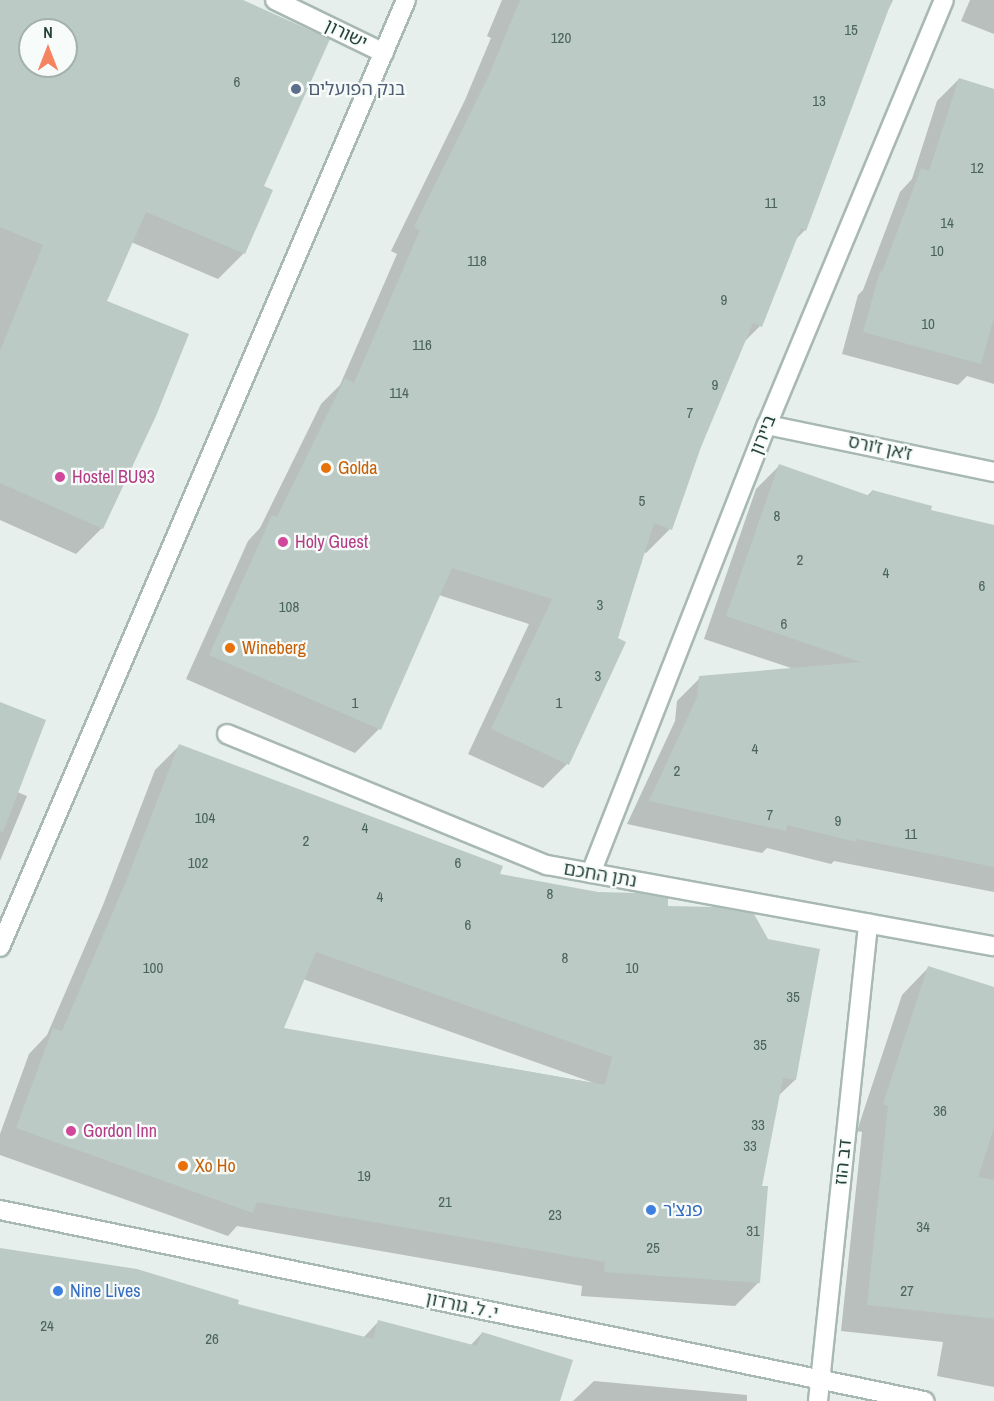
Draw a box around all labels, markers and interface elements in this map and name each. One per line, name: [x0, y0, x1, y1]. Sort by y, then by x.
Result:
street label: ישורון: [321, 15, 371, 53]
north arrow: [18, 18, 78, 78]
text: N: [43, 21, 53, 43]
house number: 15: [844, 21, 858, 39]
house number: 120: [551, 29, 571, 47]
house number: 6: [234, 73, 240, 91]
place label: בנק הפועלים: [308, 78, 405, 100]
marker: בנק הפועלים: [289, 82, 303, 96]
house number: 13: [812, 92, 826, 110]
house number: 12: [970, 159, 984, 177]
house number: 11: [765, 194, 777, 212]
house number: 14: [940, 214, 954, 232]
house number: 10: [930, 242, 944, 260]
house number: 118: [467, 252, 487, 270]
house number: 9: [721, 291, 727, 309]
house number: 10: [921, 315, 935, 333]
house number: 116: [412, 336, 432, 354]
house number: 9: [712, 376, 718, 394]
house number: 114: [389, 384, 409, 402]
house number: 7: [687, 404, 693, 422]
street label: ביירון: [745, 412, 781, 458]
street label: ז'אן ז'ורס: [846, 431, 914, 465]
place label: Golda: [338, 457, 377, 479]
marker: Golda: [319, 461, 333, 475]
place label: Hostel BU93: [72, 466, 155, 488]
marker: Hostel BU93: [53, 470, 67, 484]
house number: 5: [639, 492, 645, 510]
house number: 8: [774, 507, 780, 525]
place label: Holy Guest: [295, 531, 368, 553]
marker: Holy Guest: [276, 535, 290, 549]
house number: 2: [797, 551, 803, 569]
house number: 4: [883, 564, 889, 582]
house number: 6: [979, 577, 985, 595]
house number: 3: [597, 596, 603, 614]
house number: 108: [279, 598, 299, 616]
house number: 6: [781, 615, 787, 633]
place label: Wineberg: [242, 637, 306, 659]
marker: Wineberg: [223, 641, 237, 655]
house number: 3: [595, 667, 601, 685]
house number: 1: [352, 694, 358, 712]
house number: 1: [556, 694, 562, 712]
house number: 4: [752, 740, 758, 758]
house number: 2: [674, 762, 680, 780]
house number: 7: [767, 806, 773, 824]
house number: 104: [195, 809, 215, 827]
house number: 9: [835, 812, 841, 830]
house number: 4: [362, 819, 368, 837]
house number: 11: [905, 825, 917, 843]
house number: 2: [303, 832, 309, 850]
house number: 102: [188, 854, 208, 872]
house number: 6: [455, 854, 461, 872]
street label: נתן החכם: [562, 858, 638, 892]
house number: 8: [547, 885, 553, 903]
house number: 4: [377, 888, 383, 906]
house number: 6: [465, 916, 471, 934]
house number: 8: [562, 949, 568, 967]
house number: 100: [143, 959, 163, 977]
house number: 10: [625, 959, 639, 977]
house number: 35: [786, 988, 800, 1006]
house number: 35: [753, 1036, 767, 1054]
house number: 36: [933, 1102, 947, 1120]
house number: 33: [751, 1116, 765, 1134]
place label: Gordon Inn: [83, 1120, 157, 1142]
marker: Gordon Inn: [64, 1124, 78, 1138]
house number: 33: [743, 1137, 757, 1155]
street label: דב הוז: [830, 1138, 856, 1186]
place label: Xo Ho: [195, 1155, 236, 1177]
marker: Xo Ho: [176, 1159, 190, 1173]
house number: 19: [357, 1167, 371, 1185]
house number: 21: [438, 1193, 452, 1211]
place label: פנצ'ר: [663, 1199, 703, 1221]
marker: פנצ'ר: [644, 1203, 658, 1217]
house number: 23: [548, 1206, 562, 1224]
house number: 34: [916, 1218, 930, 1236]
house number: 31: [746, 1222, 760, 1240]
house number: 25: [646, 1239, 660, 1257]
place label: Nine Lives: [70, 1280, 141, 1302]
house number: 27: [900, 1282, 914, 1300]
marker: Nine Lives: [51, 1284, 65, 1298]
street label: י. ל. גורדון: [424, 1288, 500, 1324]
house number: 24: [40, 1317, 54, 1335]
house number: 26: [205, 1330, 219, 1348]

